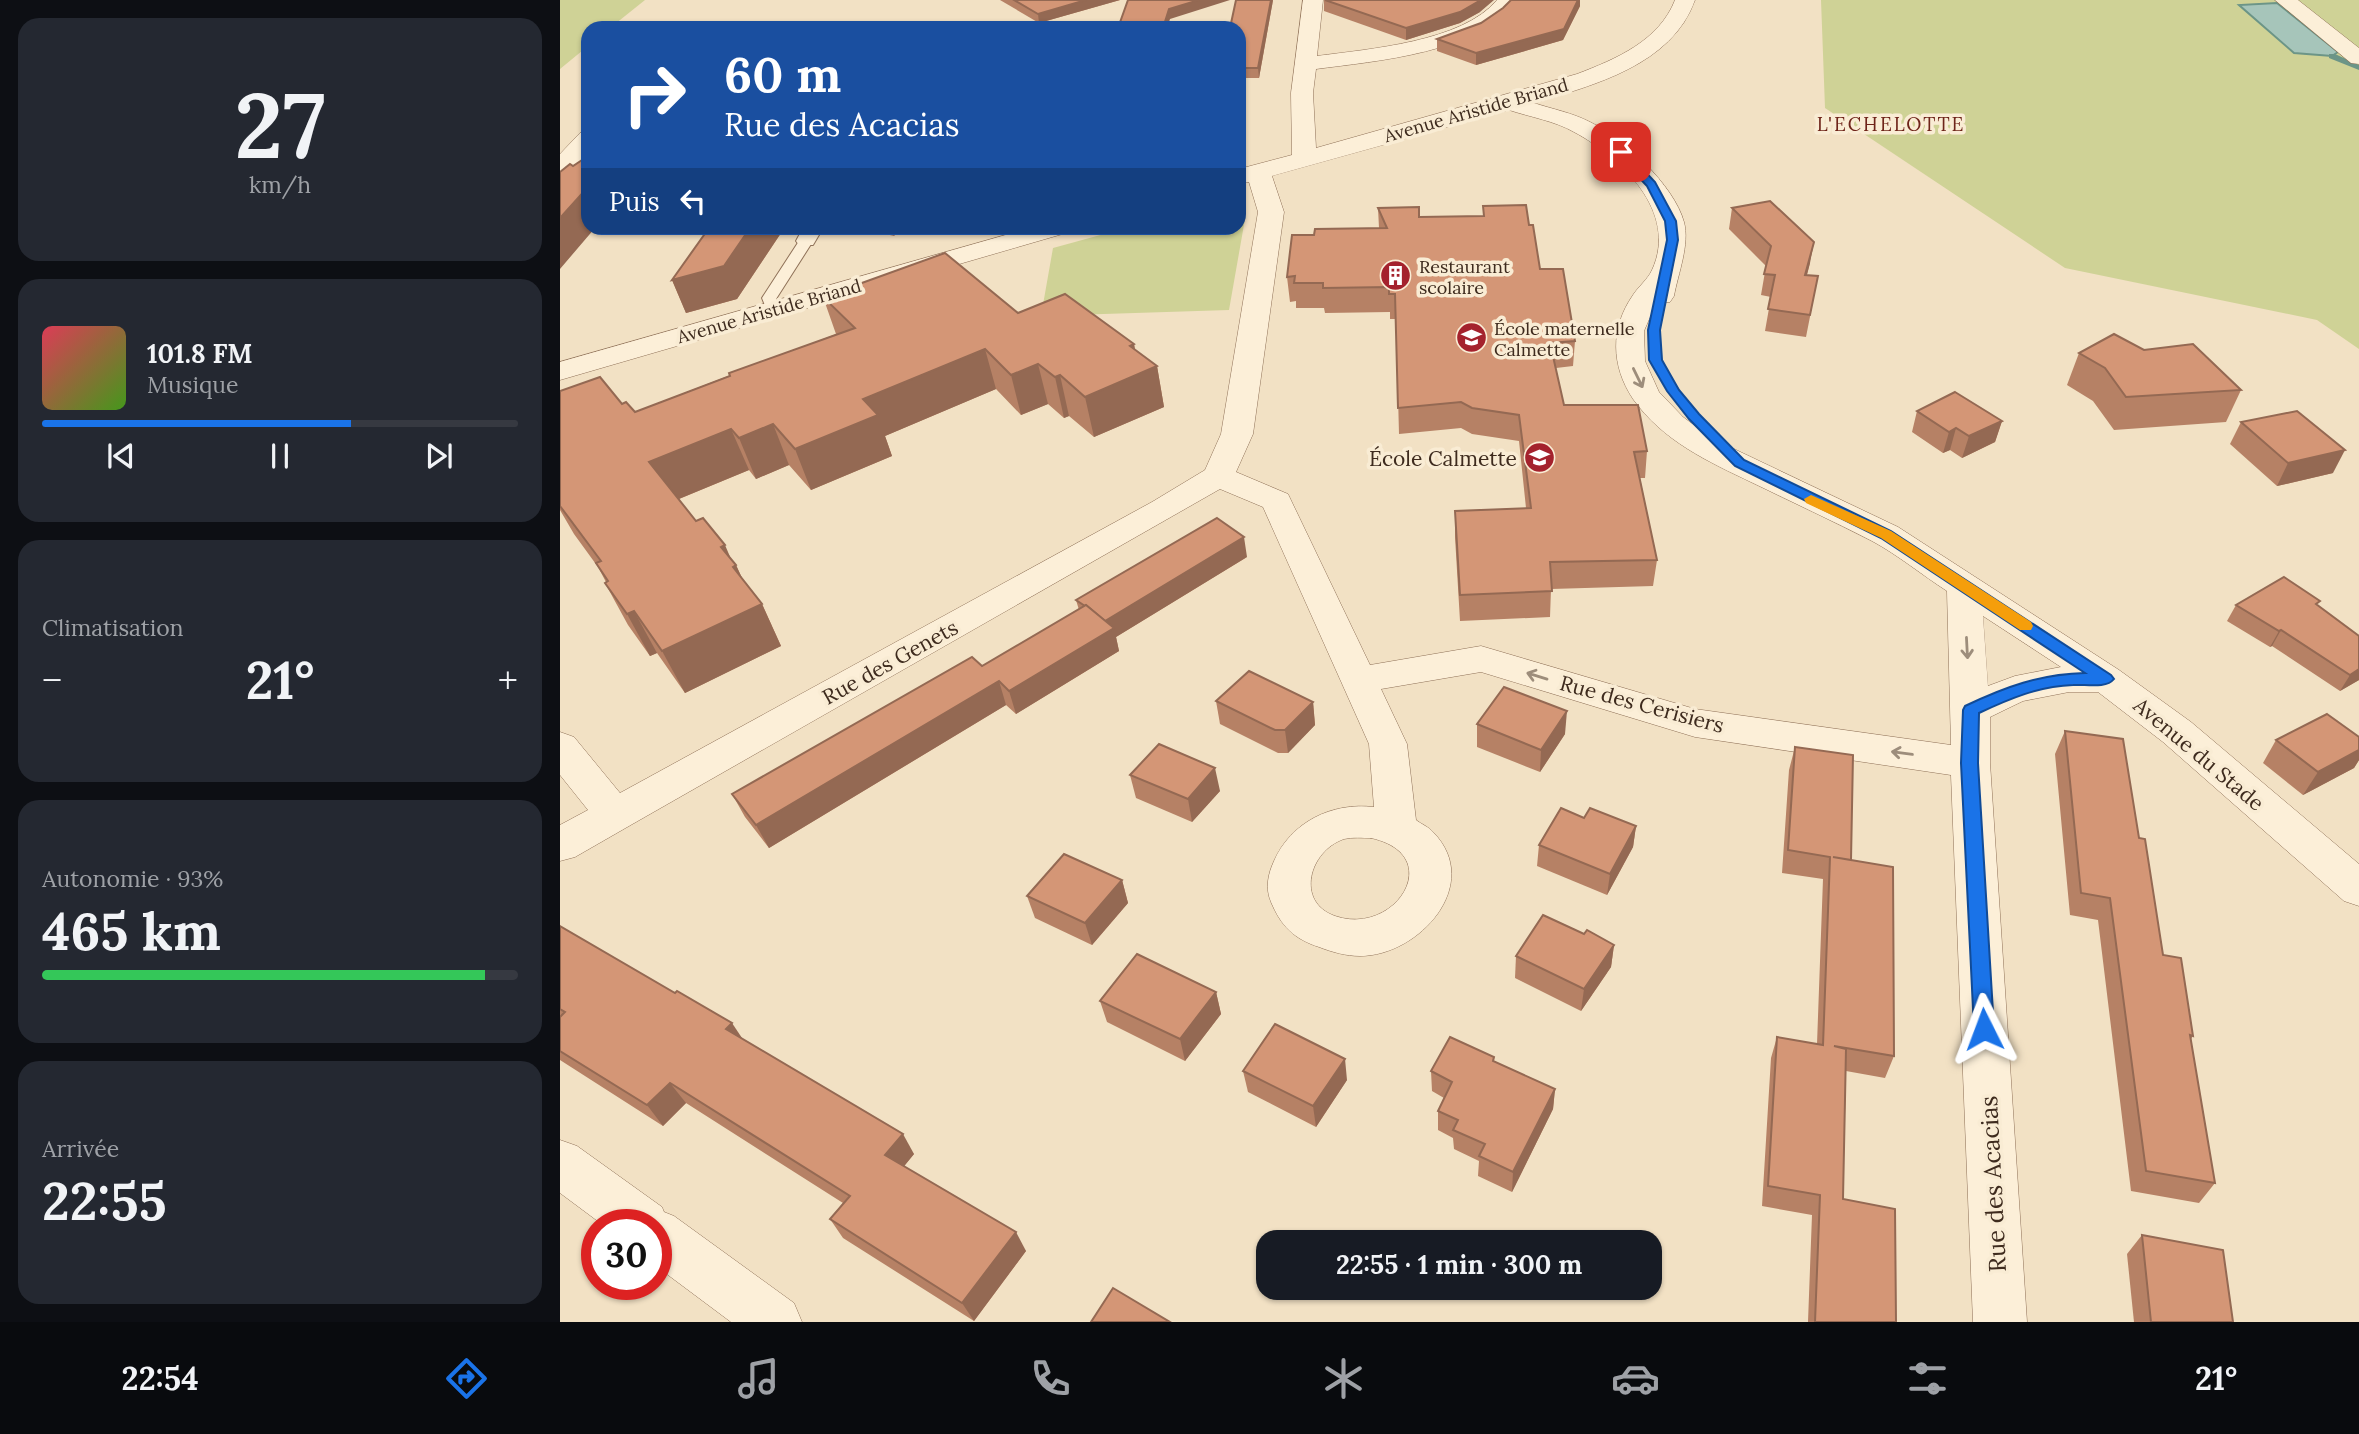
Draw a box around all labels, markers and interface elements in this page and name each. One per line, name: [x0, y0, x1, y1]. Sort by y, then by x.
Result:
text: 60 m: [724, 43, 841, 105]
icon: right: [609, 49, 700, 140]
text: 27: [234, 66, 326, 183]
street label: Avenue Aristide Briand: [1380, 73, 1571, 148]
text: Rue des Acacias: [724, 104, 960, 145]
district label: L'ECHELOTTE: [1817, 112, 1965, 136]
pin: [1591, 122, 1651, 182]
icon: arrive: [1602, 133, 1640, 171]
text: km/h: [249, 170, 311, 199]
icon: left: [674, 182, 712, 220]
text: Puis: [609, 185, 660, 218]
place label: Restaurant scolaire: [1419, 255, 1510, 299]
building icon: Restaurant scolaire: [1379, 259, 1413, 293]
street label: Avenue Aristide Briand: [673, 274, 864, 349]
place label: École maternelle Calmette: [1494, 317, 1635, 361]
school or university icon: École maternelle Calmette: [1454, 321, 1488, 355]
text: 101.8 FM: [147, 337, 253, 370]
one-way arrow: [1632, 367, 1645, 388]
text: Musique: [147, 370, 238, 399]
icon: previous: [102, 437, 140, 475]
icon: pause: [261, 437, 299, 475]
icon: next: [420, 437, 458, 475]
school or university icon: École Calmette: [1523, 441, 1557, 475]
place label: École Calmette: [1369, 445, 1517, 472]
text: Climatisation: [42, 613, 184, 642]
street label: Rue des Genets: [817, 614, 963, 710]
one-way arrow: [1960, 636, 1973, 659]
text: 21°: [246, 647, 314, 713]
text: −: [42, 656, 62, 704]
text: +: [498, 656, 518, 704]
one-way arrow: [1526, 668, 1548, 681]
street label: Rue des Cerisiers: [1557, 669, 1727, 739]
street label: Avenue du Stade: [2127, 691, 2270, 816]
one-way arrow: [1891, 746, 1914, 759]
text: Autonomie · 93%: [42, 864, 223, 893]
text: 465 km: [42, 898, 221, 964]
position arrow: [1947, 992, 2021, 1066]
street label: Rue des Acacias: [1973, 1095, 2013, 1273]
text: Arrivée: [42, 1134, 119, 1163]
text: 22:55: [42, 1168, 167, 1234]
speed limit sign: 30: [581, 1209, 672, 1300]
text: 22:55 · 1 min · 300 m: [1336, 1248, 1582, 1281]
icon: directions: [442, 1354, 491, 1403]
icon: music: [734, 1354, 783, 1403]
icon: phone: [1026, 1354, 1075, 1403]
icon: climate: [1319, 1354, 1368, 1403]
icon: car: [1611, 1354, 1660, 1403]
icon: filters: [1903, 1354, 1952, 1403]
text: 22:54: [122, 1358, 199, 1399]
text: 21°: [2195, 1358, 2237, 1399]

